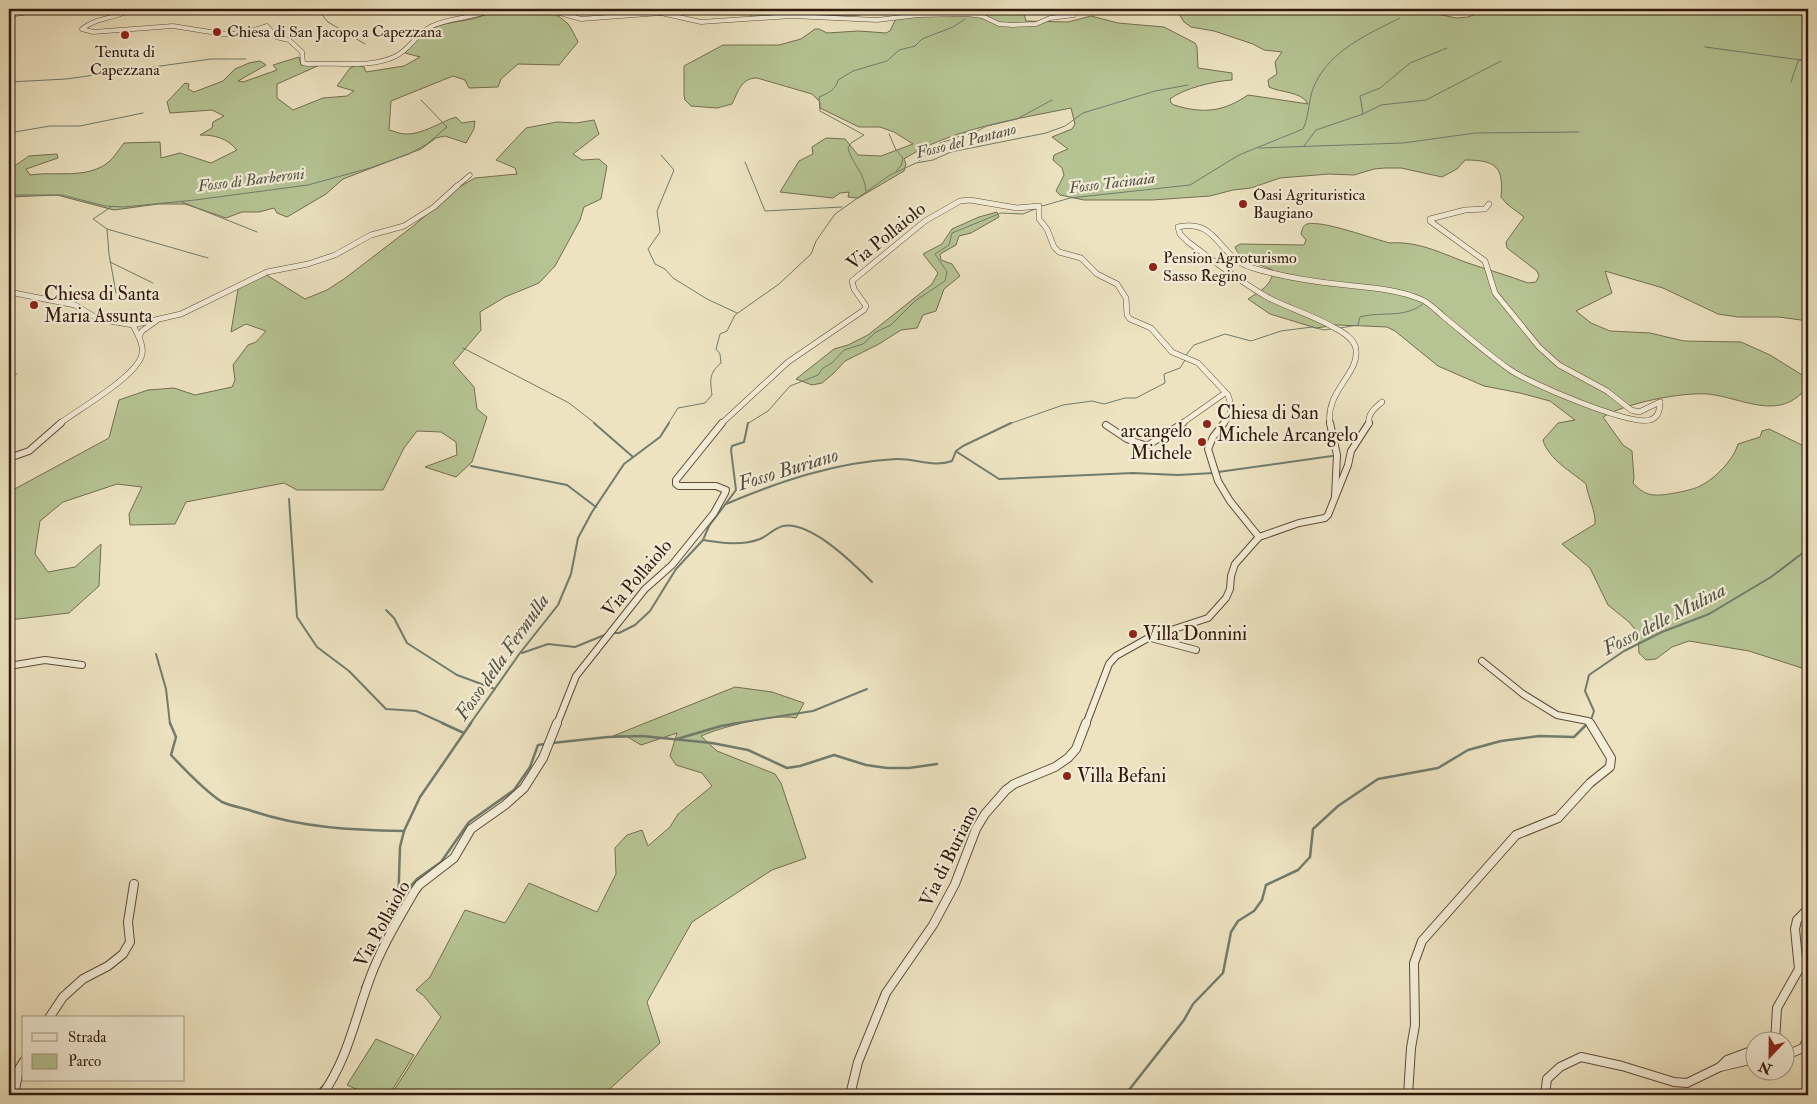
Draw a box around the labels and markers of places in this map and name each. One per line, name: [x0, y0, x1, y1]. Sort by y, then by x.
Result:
place label: Chiesa di San Jacopo a Capezzana: [227, 22, 442, 43]
marker: Chiesa di San Jacopo a Capezzana: [211, 26, 223, 38]
marker: Tenuta di Capezzana: [119, 29, 131, 41]
place label: Tenuta di Capezzana: [90, 42, 160, 81]
place label: Oasi Agrituristica Baugiano: [1253, 185, 1366, 223]
marker: Oasi Agrituristica Baugiano: [1237, 198, 1249, 210]
place label: Pension Agroturismo Sasso Regino: [1163, 248, 1297, 286]
marker: Pension Agroturismo Sasso Regino: [1147, 261, 1159, 273]
place label: Chiesa di Santa Maria Assunta: [44, 282, 160, 328]
marker: Chiesa di Santa Maria Assunta: [28, 299, 40, 311]
place label: Chiesa di San Michele Arcangelo: [1217, 401, 1358, 447]
marker: Chiesa di San Michele Arcangelo: [1201, 418, 1213, 430]
place label: arcangelo Michele: [1121, 419, 1192, 465]
marker: arcangelo Michele: [1196, 436, 1208, 448]
place label: Villa Donnini: [1143, 622, 1247, 646]
marker: Villa Donnini: [1127, 628, 1139, 640]
place label: Villa Befani: [1077, 764, 1166, 788]
marker: Villa Befani: [1061, 770, 1073, 782]

